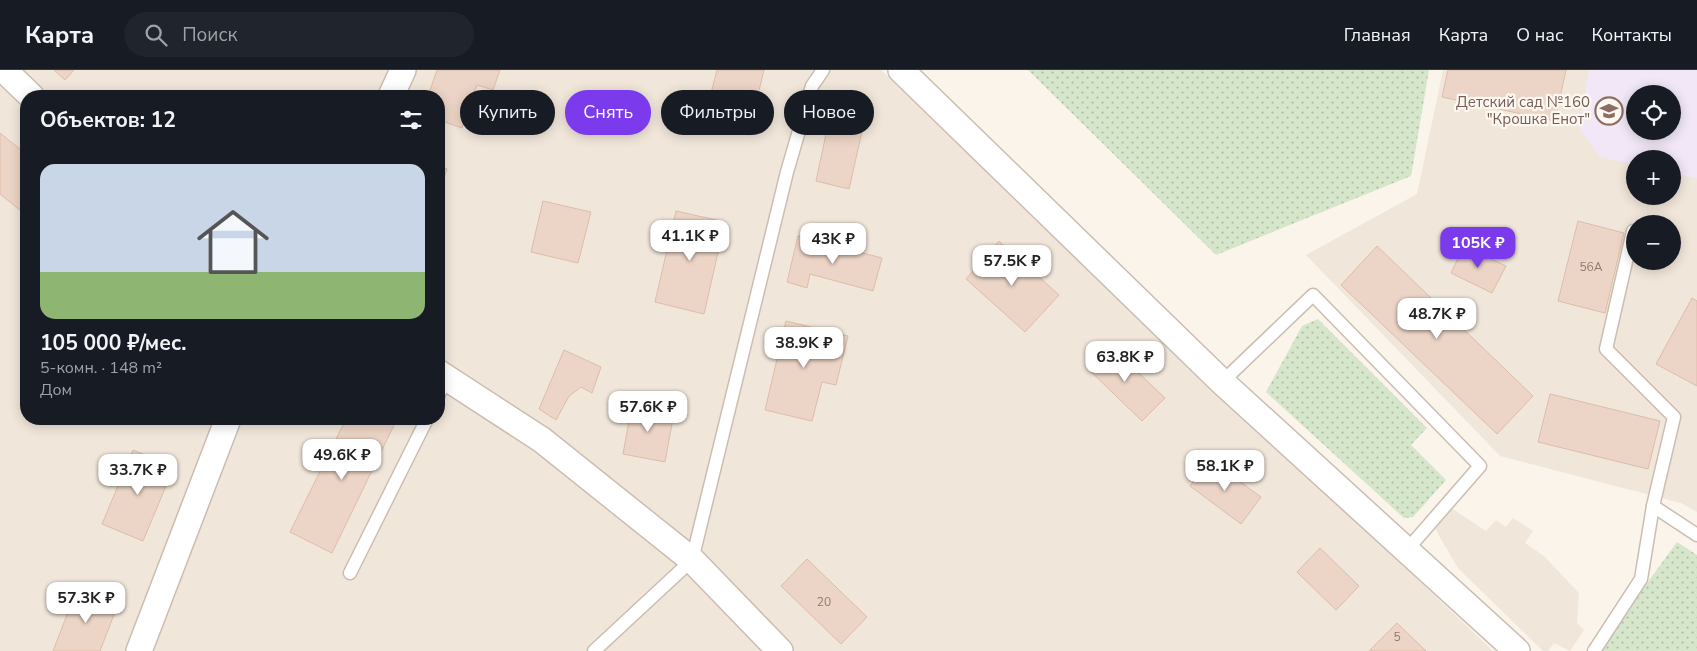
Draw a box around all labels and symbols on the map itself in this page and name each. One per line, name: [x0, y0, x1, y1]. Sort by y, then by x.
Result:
place label: Детский сад №160 "Крошка Енот": [1456, 92, 1590, 129]
school or university icon: Детский сад №160 "Крошка Енот": [1594, 96, 1624, 126]
pin: 41.1K ₽: [644, 220, 736, 262]
pin: 43K ₽: [798, 222, 868, 265]
pin: 105K ₽: [1437, 226, 1519, 269]
pin: 57.5K ₽: [966, 244, 1058, 287]
house number: 56А: [1579, 259, 1603, 275]
pin: 48.7K ₽: [1391, 298, 1483, 340]
pin: 38.9K ₽: [758, 326, 850, 369]
pin: 63.8K ₽: [1079, 340, 1171, 383]
pin: 57.6K ₽: [602, 390, 694, 433]
pin: 49.6K ₽: [296, 438, 388, 481]
pin: 58.1K ₽: [1179, 450, 1271, 492]
pin: 33.7K ₽: [92, 454, 184, 496]
pin: 57.3K ₽: [40, 582, 132, 624]
house number: 20: [817, 594, 831, 610]
house number: 5: [1393, 629, 1401, 645]

